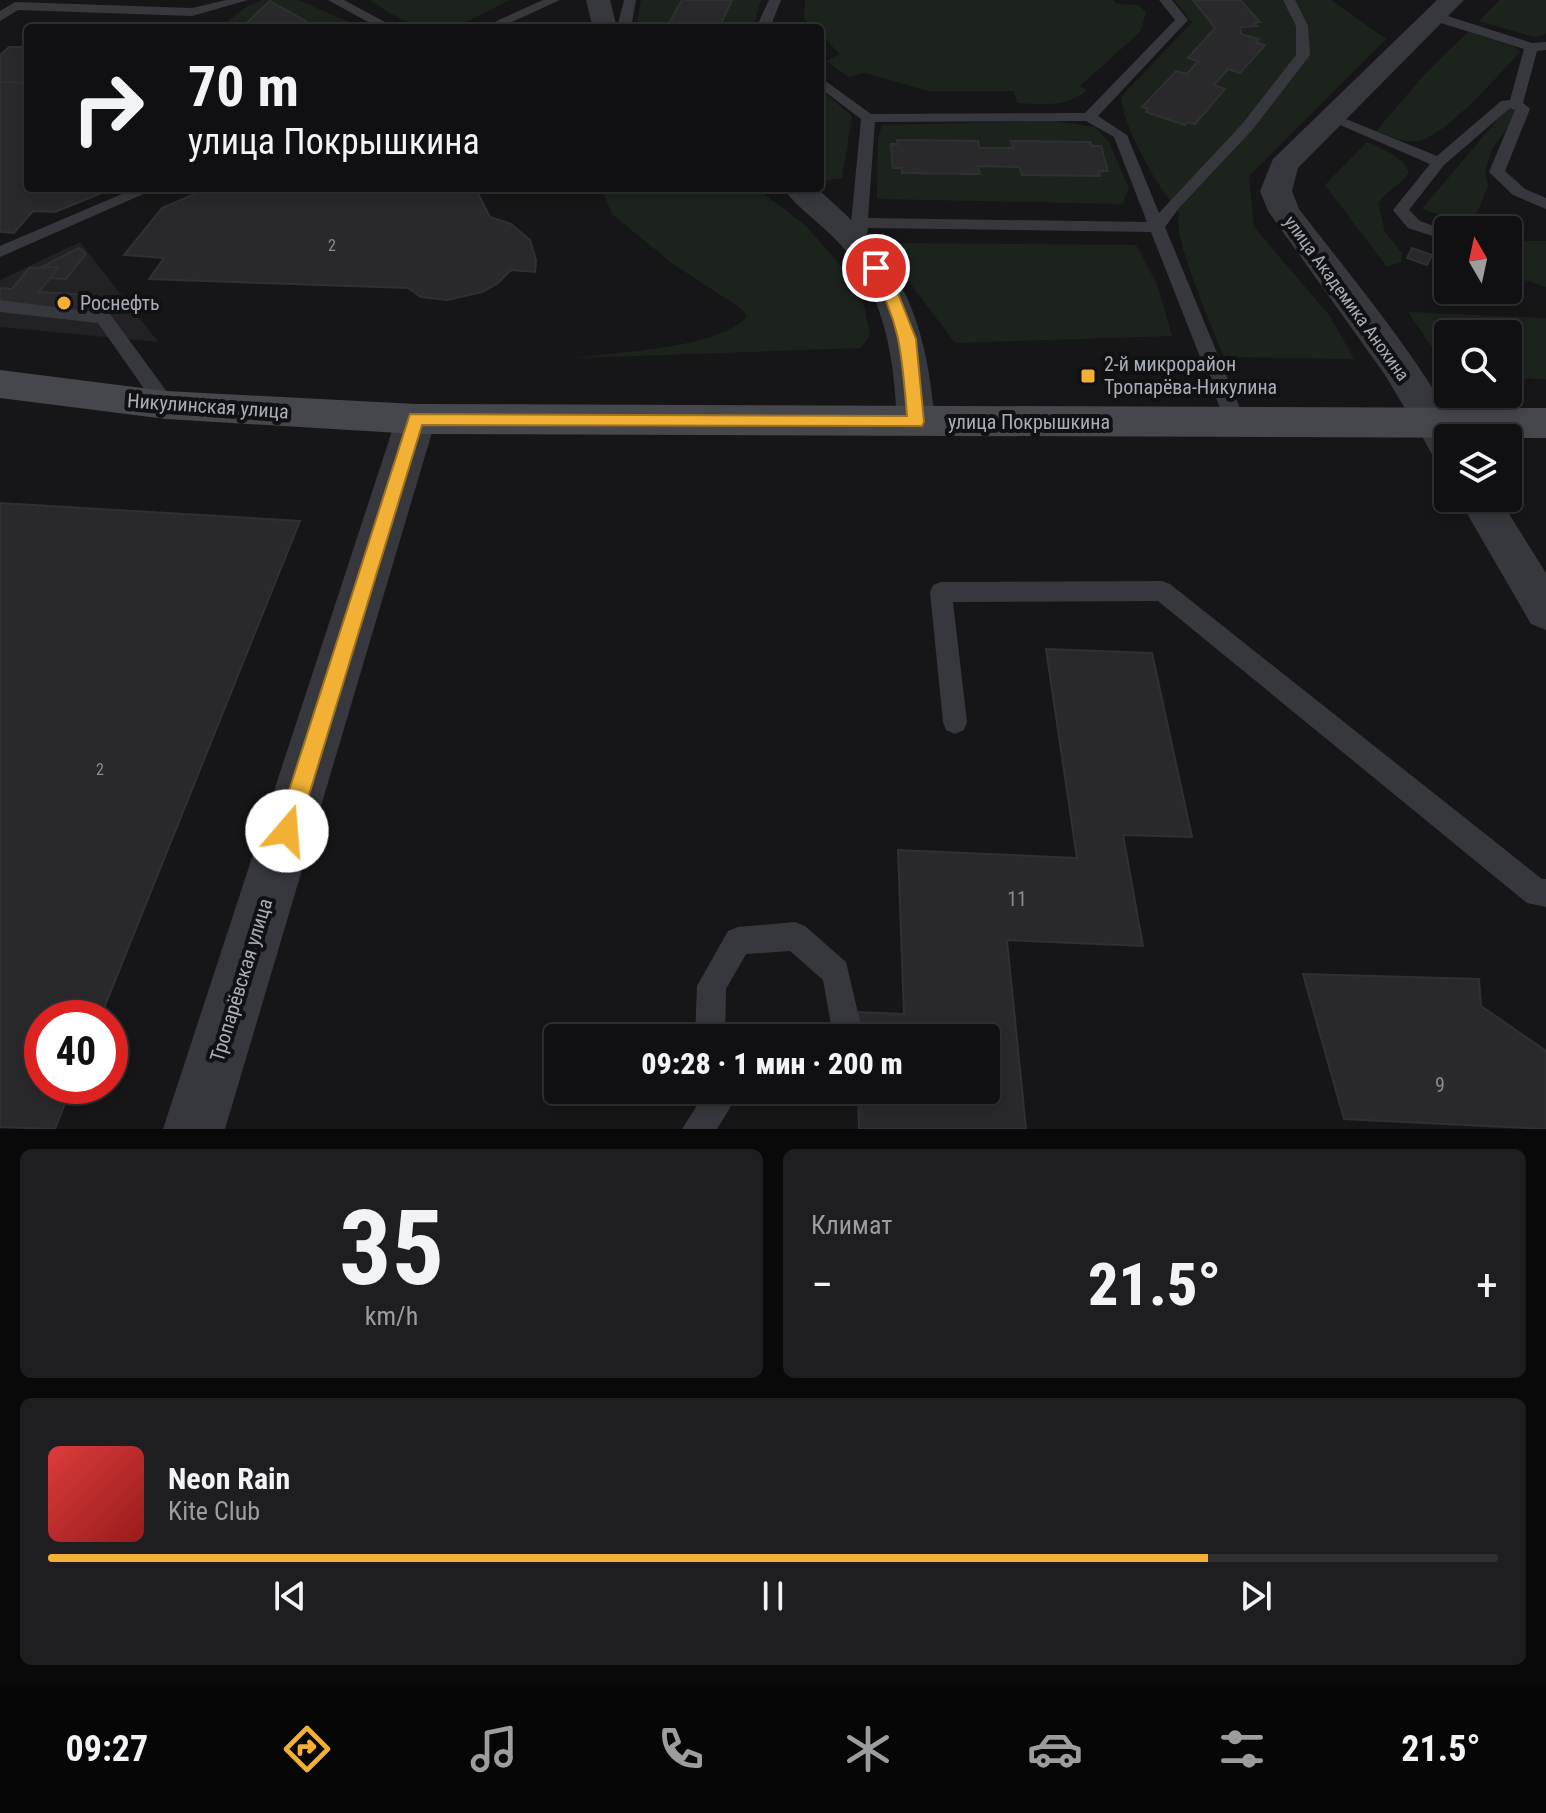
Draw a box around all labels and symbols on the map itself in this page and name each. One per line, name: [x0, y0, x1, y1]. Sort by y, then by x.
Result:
street label: улица Академика Анохина: [1280, 211, 1414, 385]
north arrow: [1434, 216, 1522, 304]
pin: [842, 234, 910, 302]
house number: 2: [328, 236, 336, 255]
place label: Роснефть: [80, 291, 160, 315]
marker: Роснефть: [55, 294, 73, 312]
place label: 2-й микрорайон Тропарёва-Никулина: [1104, 352, 1277, 399]
marker: 2-й микрорайон Тропарёва-Никулина: [1079, 367, 1097, 385]
street label: Никулинская улица: [126, 388, 290, 424]
street label: улица Покрышкина: [948, 410, 1110, 434]
house number: 2: [96, 760, 104, 779]
position arrow: [245, 789, 329, 873]
house number: 11: [1007, 887, 1027, 911]
street label: Тропарёвская улица: [205, 896, 277, 1064]
speed limit sign: 40: [24, 1000, 128, 1104]
house number: 9: [1435, 1073, 1445, 1097]

